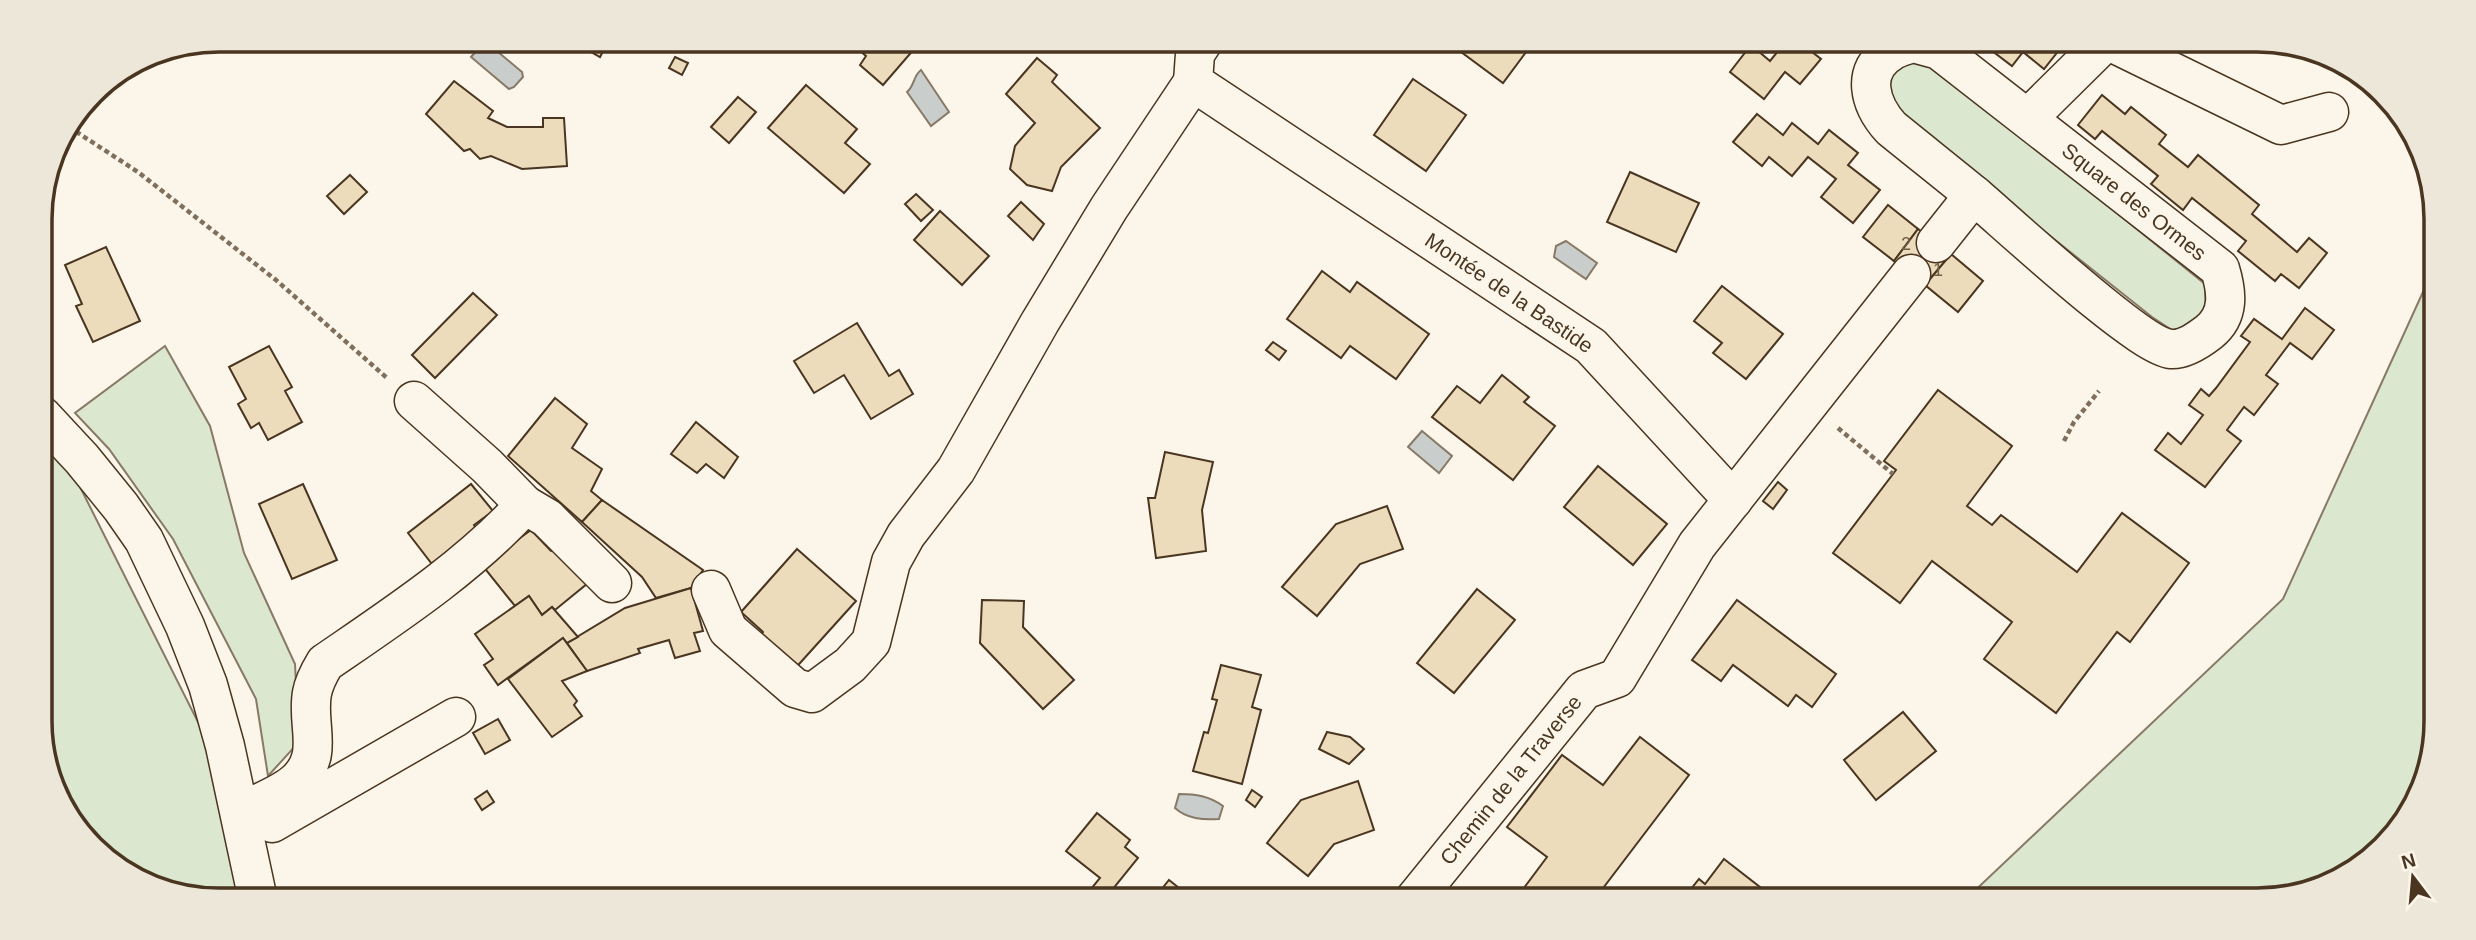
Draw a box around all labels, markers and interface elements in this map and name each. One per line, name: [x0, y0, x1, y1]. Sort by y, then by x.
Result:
street label: Square des Ormes: [2058, 138, 2211, 265]
street label: Montée de la Bastide: [1421, 228, 1597, 357]
house number: 2: [1901, 234, 1911, 254]
house number: 1: [1933, 260, 1943, 280]
street label: Chemin de la Traverse: [1435, 690, 1586, 869]
north arrow: [2378, 842, 2448, 912]
text: N: [2399, 849, 2418, 873]

